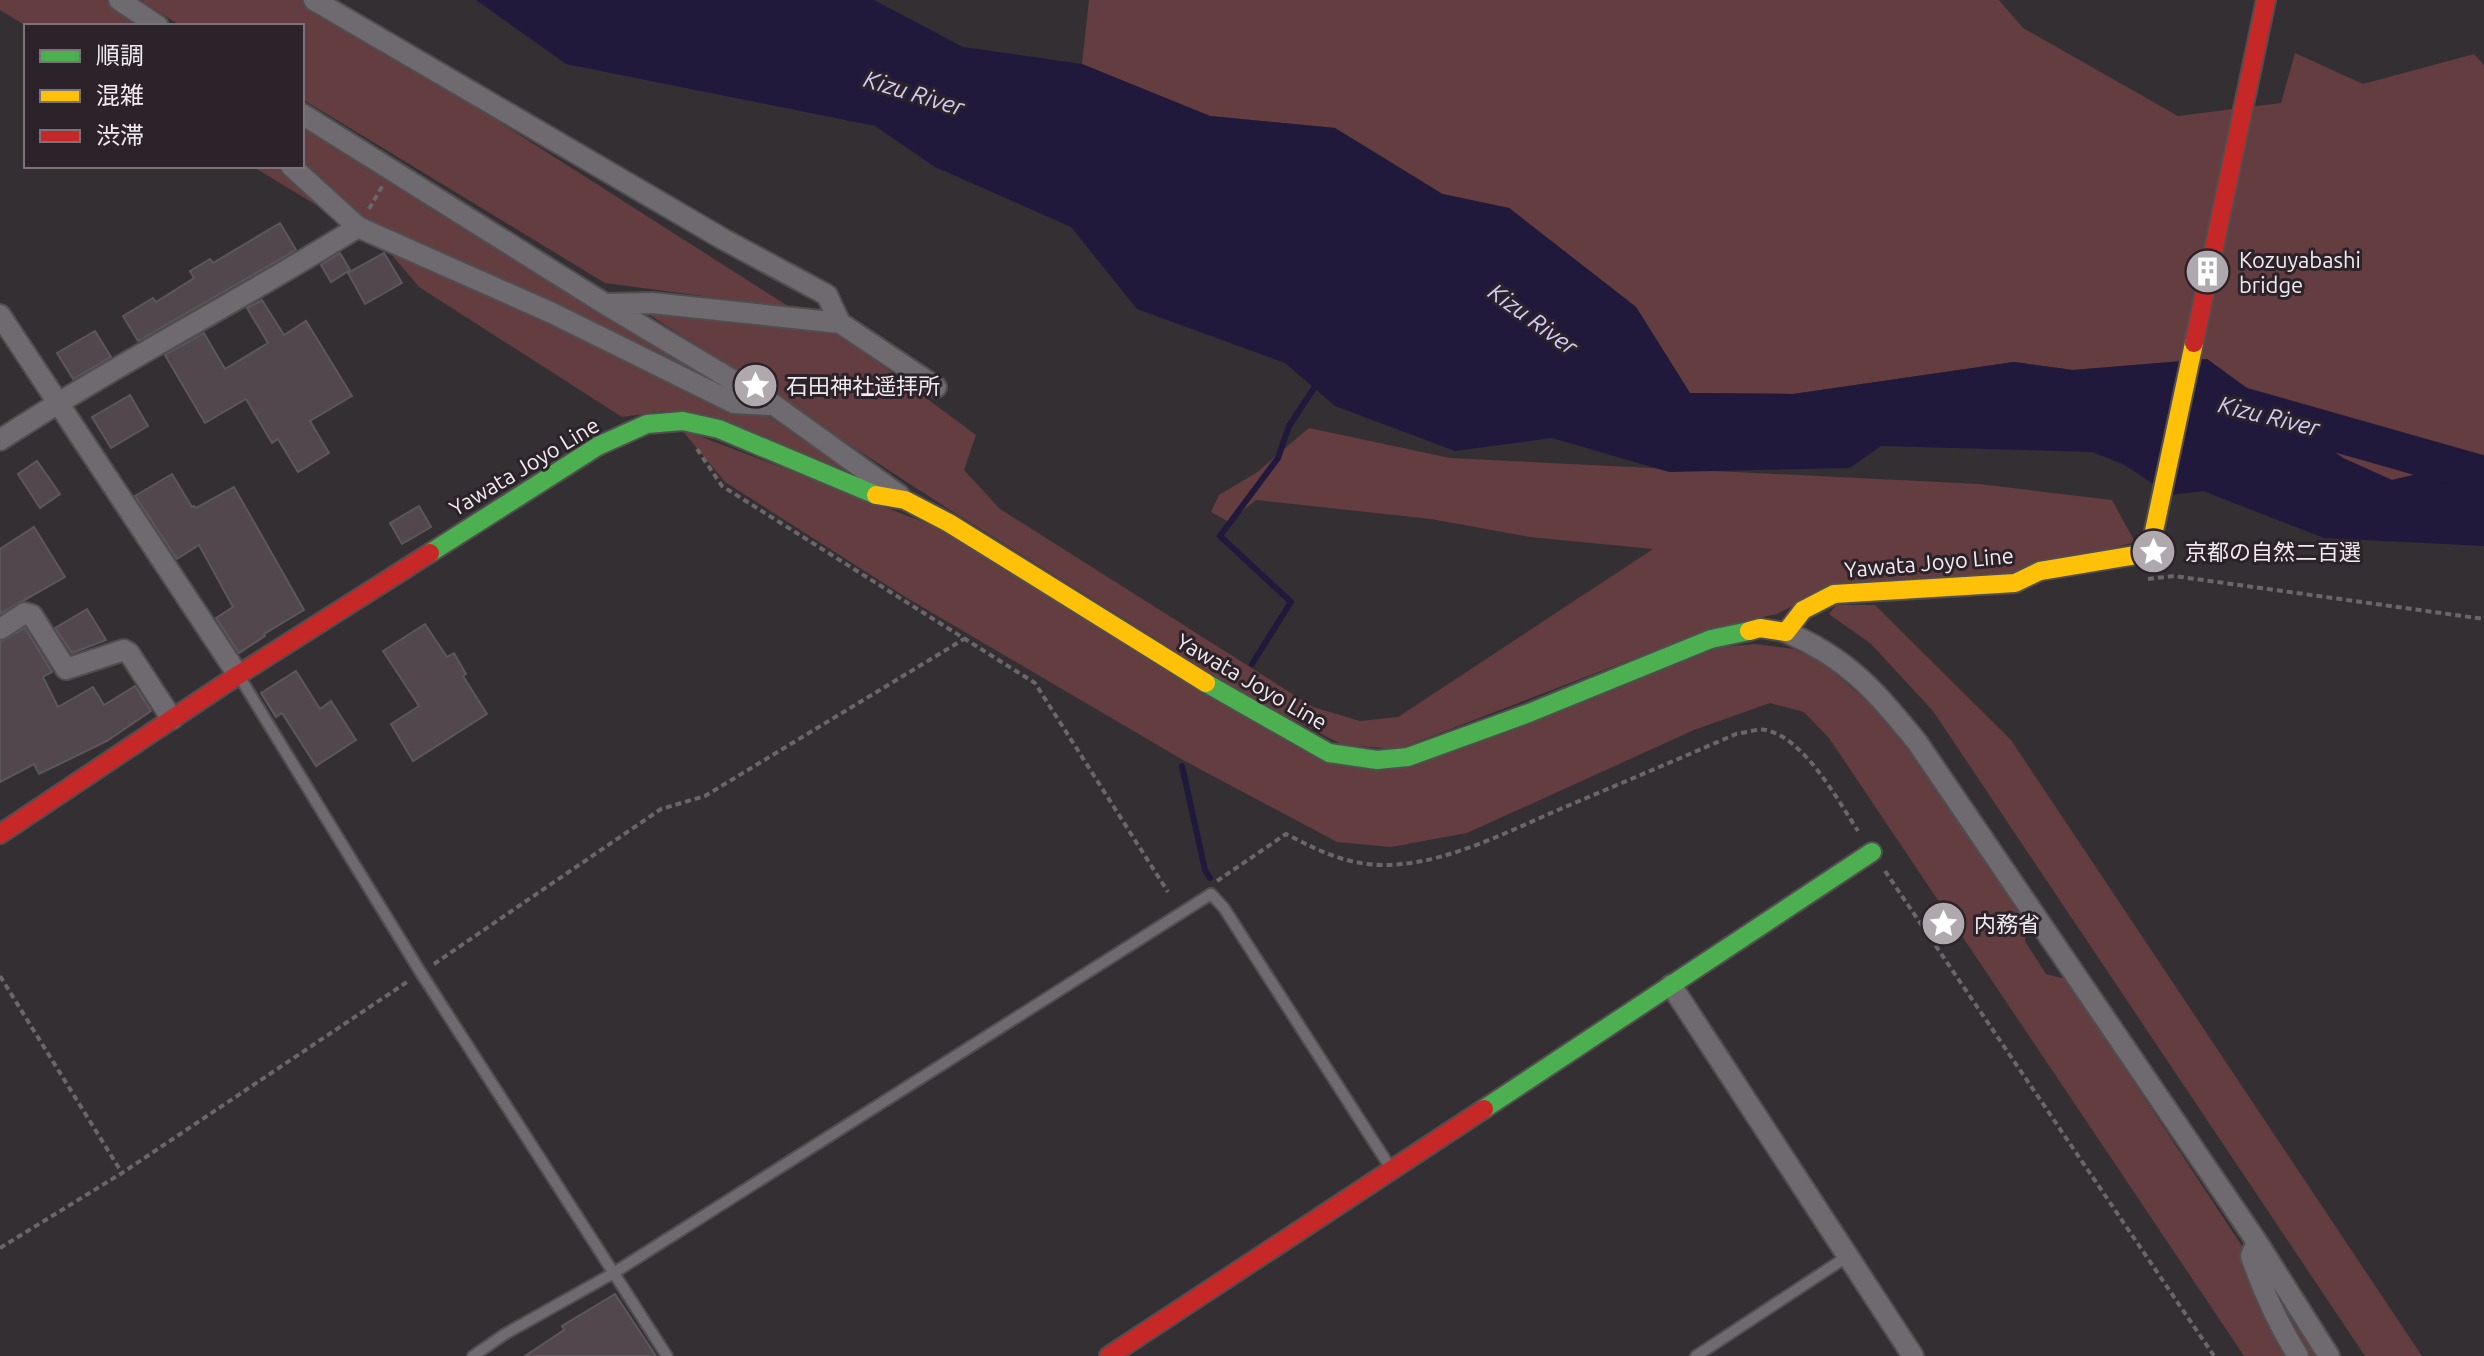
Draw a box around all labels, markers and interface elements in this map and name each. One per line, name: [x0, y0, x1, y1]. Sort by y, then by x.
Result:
legend: [24, 24, 304, 168]
text: 順調: [96, 42, 144, 69]
water label: Kizu River: [861, 65, 968, 121]
text: 混雑: [96, 82, 144, 109]
text: 渋滞: [96, 122, 144, 149]
place label: Kozuyabashi bridge: [2239, 247, 2361, 297]
building icon: Kozuyabashi bridge: [2184, 248, 2232, 296]
water label: Kizu River: [1483, 278, 1583, 361]
place icon: 石田神社遥拝所: [731, 361, 779, 409]
place label: 石田神社遥拝所: [786, 373, 940, 398]
water label: Kizu River: [2216, 390, 2323, 442]
street label: Yawata Joyo Line: [445, 412, 603, 520]
place icon: 京都の自然二百選: [2130, 527, 2178, 575]
place label: 京都の自然二百選: [2185, 539, 2361, 564]
street label: Yawata Joyo Line: [1843, 542, 2015, 582]
street label: Yawata Joyo Line: [1172, 628, 1332, 734]
place icon: 内務省: [1919, 899, 1967, 947]
place label: 内務省: [1974, 911, 2040, 936]

